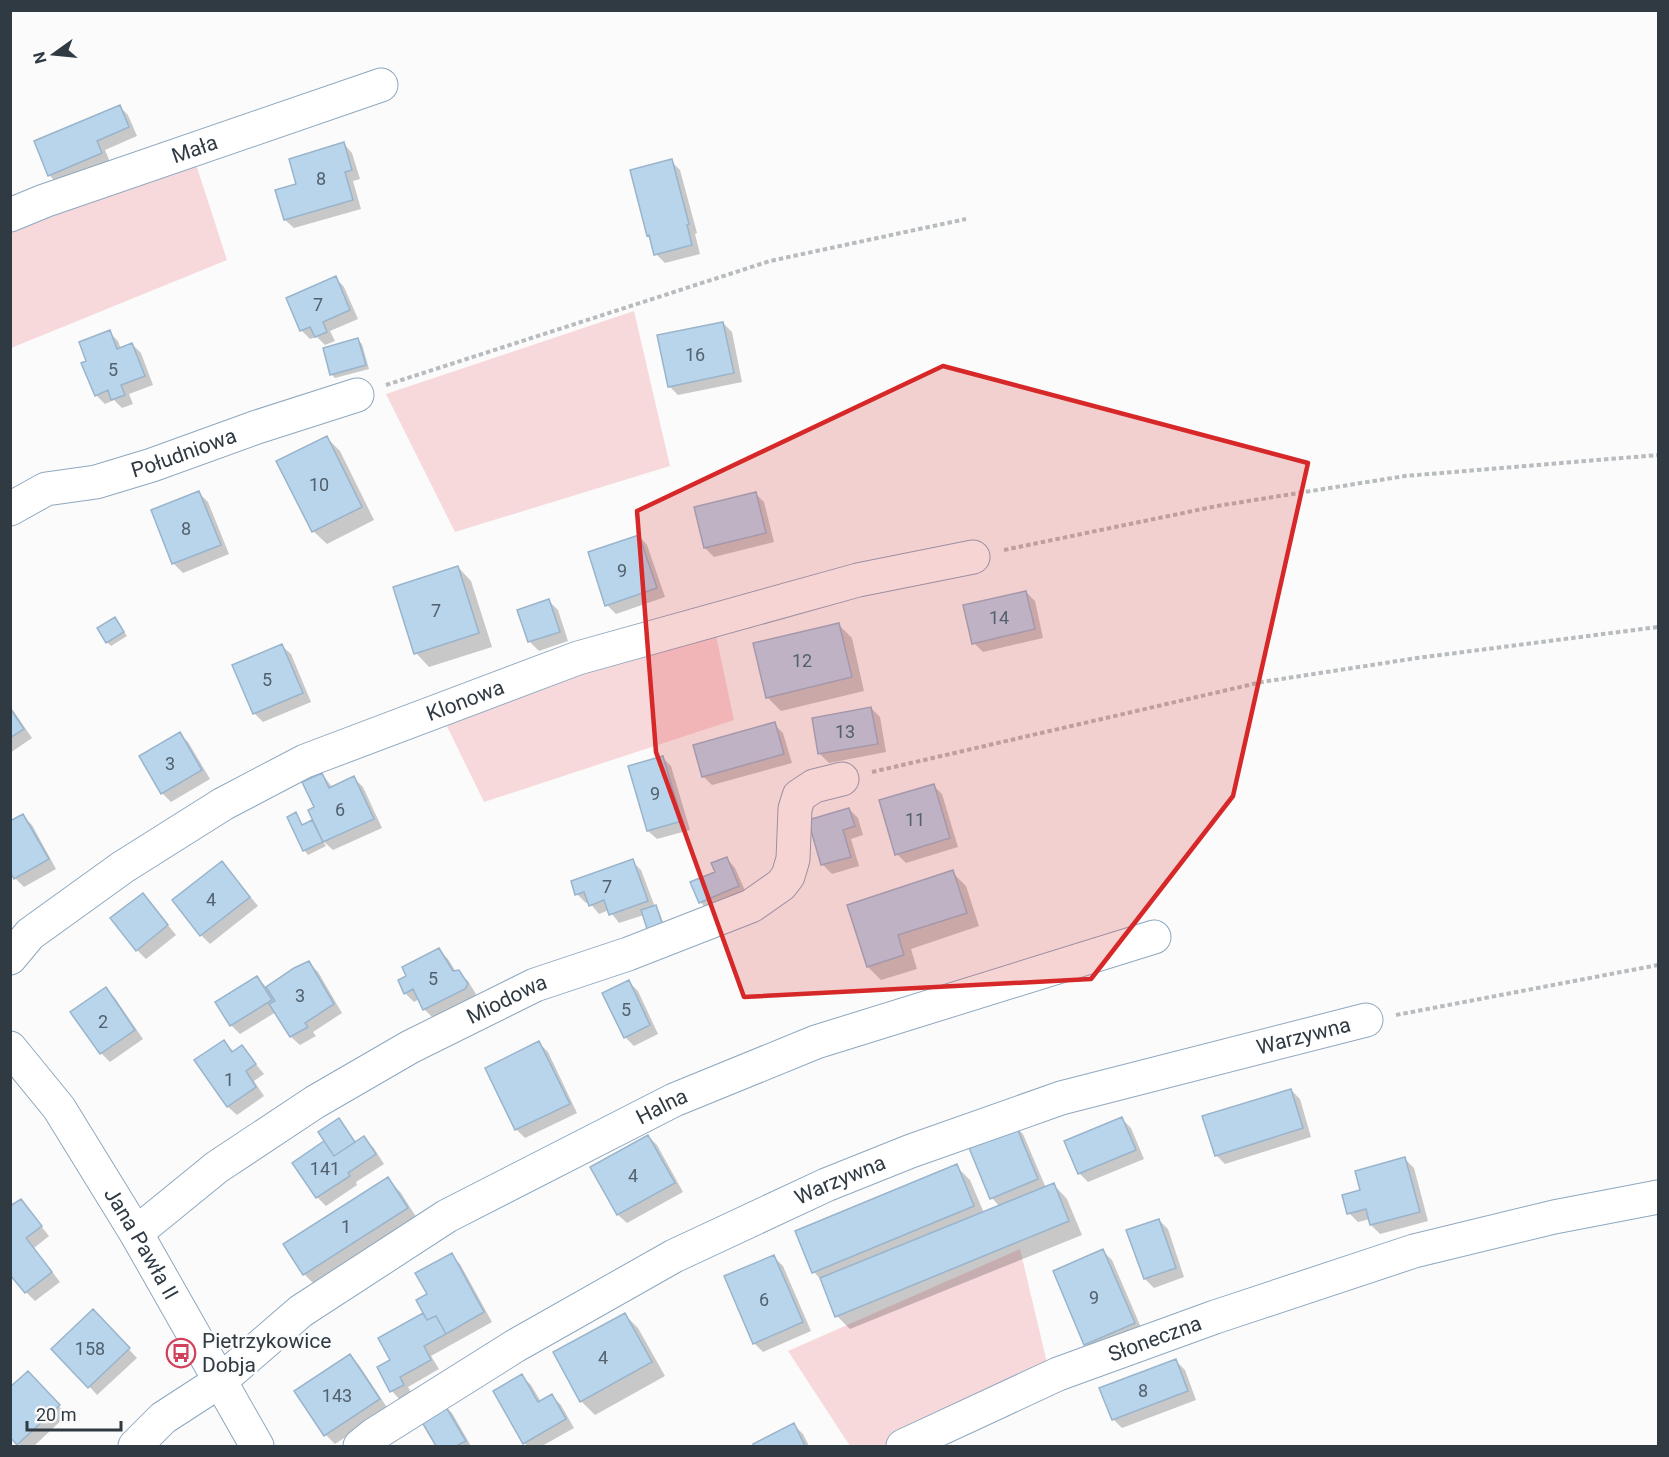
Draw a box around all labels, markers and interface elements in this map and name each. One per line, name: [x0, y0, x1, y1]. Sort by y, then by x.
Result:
north arrow: [24, 24, 84, 84]
text: N: [29, 50, 51, 66]
street label: Mała: [168, 130, 221, 168]
house number: 8: [316, 168, 326, 189]
house number: 7: [313, 294, 323, 315]
house number: 16: [685, 344, 705, 365]
house number: 5: [108, 359, 118, 380]
street label: Południowa: [128, 423, 240, 483]
house number: 10: [309, 474, 329, 495]
house number: 8: [181, 518, 191, 539]
house number: 9: [617, 560, 627, 581]
house number: 7: [431, 600, 441, 621]
house number: 14: [989, 607, 1009, 628]
house number: 12: [792, 650, 812, 671]
house number: 5: [262, 669, 272, 690]
street label: Klonowa: [423, 675, 507, 726]
house number: 13: [835, 721, 855, 742]
house number: 3: [165, 753, 175, 774]
house number: 9: [650, 783, 660, 804]
house number: 6: [335, 799, 345, 820]
house number: 11: [905, 809, 925, 830]
house number: 7: [602, 876, 612, 897]
house number: 4: [206, 889, 216, 910]
house number: 5: [428, 968, 438, 989]
street label: Miodowa: [463, 970, 550, 1029]
house number: 3: [295, 985, 305, 1006]
house number: 5: [621, 999, 631, 1020]
house number: 2: [98, 1011, 108, 1032]
street label: Warzywna: [1254, 1012, 1353, 1060]
house number: 1: [224, 1069, 234, 1090]
street label: Halna: [632, 1084, 691, 1129]
street label: Warzywna: [791, 1150, 889, 1210]
house number: 141: [310, 1158, 340, 1179]
house number: 4: [628, 1165, 638, 1186]
street label: Jana Pawła II: [99, 1183, 183, 1304]
house number: 1: [341, 1216, 351, 1237]
house number: 9: [1089, 1287, 1099, 1308]
house number: 6: [759, 1289, 769, 1310]
street label: Słoneczna: [1105, 1311, 1205, 1367]
place label: Pietrzykowice Dobja: [202, 1329, 331, 1377]
bus stop icon: Pietrzykowice Dobja: [165, 1337, 197, 1369]
house number: 158: [75, 1338, 105, 1359]
house number: 4: [598, 1347, 608, 1368]
house number: 8: [1138, 1380, 1148, 1401]
house number: 143: [322, 1385, 352, 1406]
scale bar: [27, 1394, 122, 1432]
text: 20 m: [36, 1404, 76, 1425]

